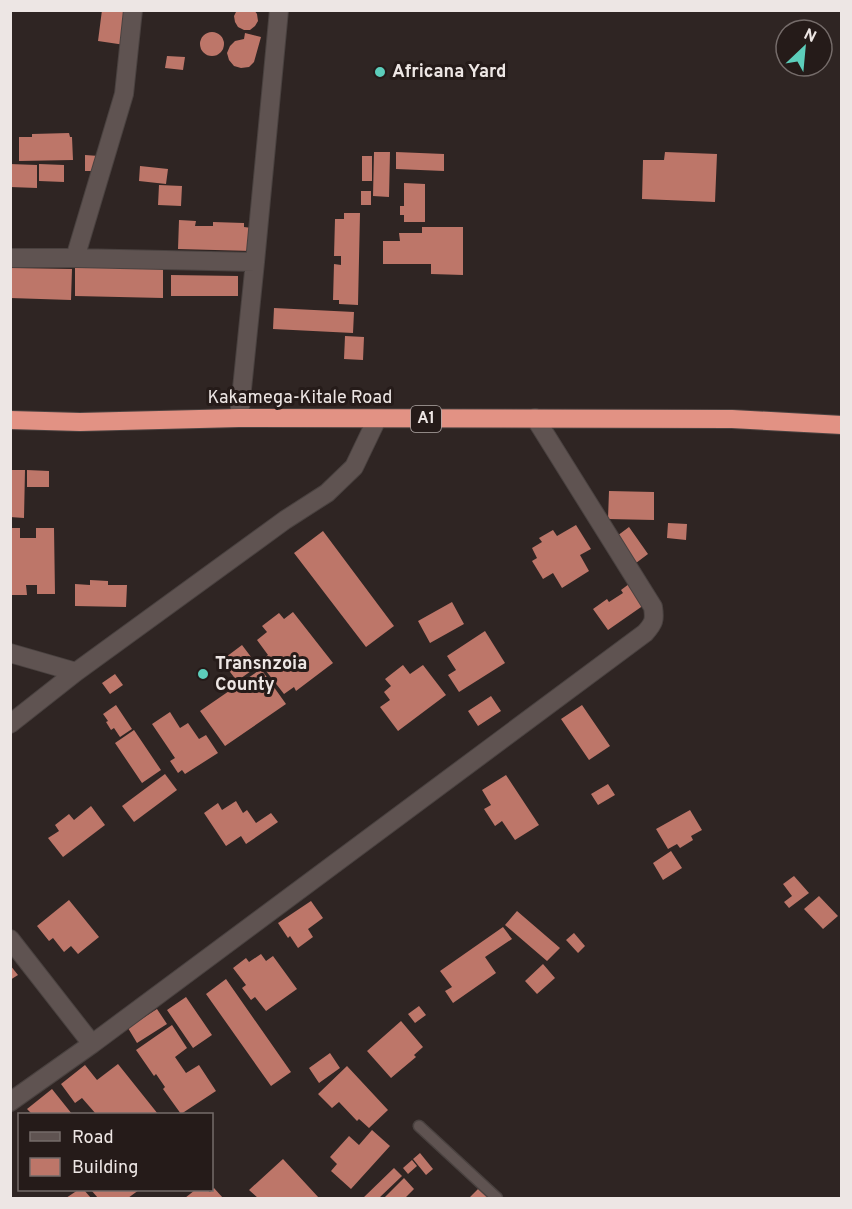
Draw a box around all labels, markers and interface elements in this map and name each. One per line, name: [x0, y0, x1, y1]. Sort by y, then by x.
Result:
north arrow: [774, 18, 834, 78]
text: N: [800, 25, 819, 48]
place label: Africana Yard: [392, 61, 507, 84]
marker: Africana Yard: [373, 65, 387, 79]
street label: Kakamega-Kitale Road: [208, 387, 392, 410]
road number: A1: [411, 406, 441, 432]
place label: Transnzoia County: [215, 653, 307, 697]
marker: Transnzoia County: [196, 667, 210, 681]
legend: [18, 1113, 213, 1191]
text: Road: [72, 1127, 114, 1150]
text: Building: [72, 1157, 138, 1180]

